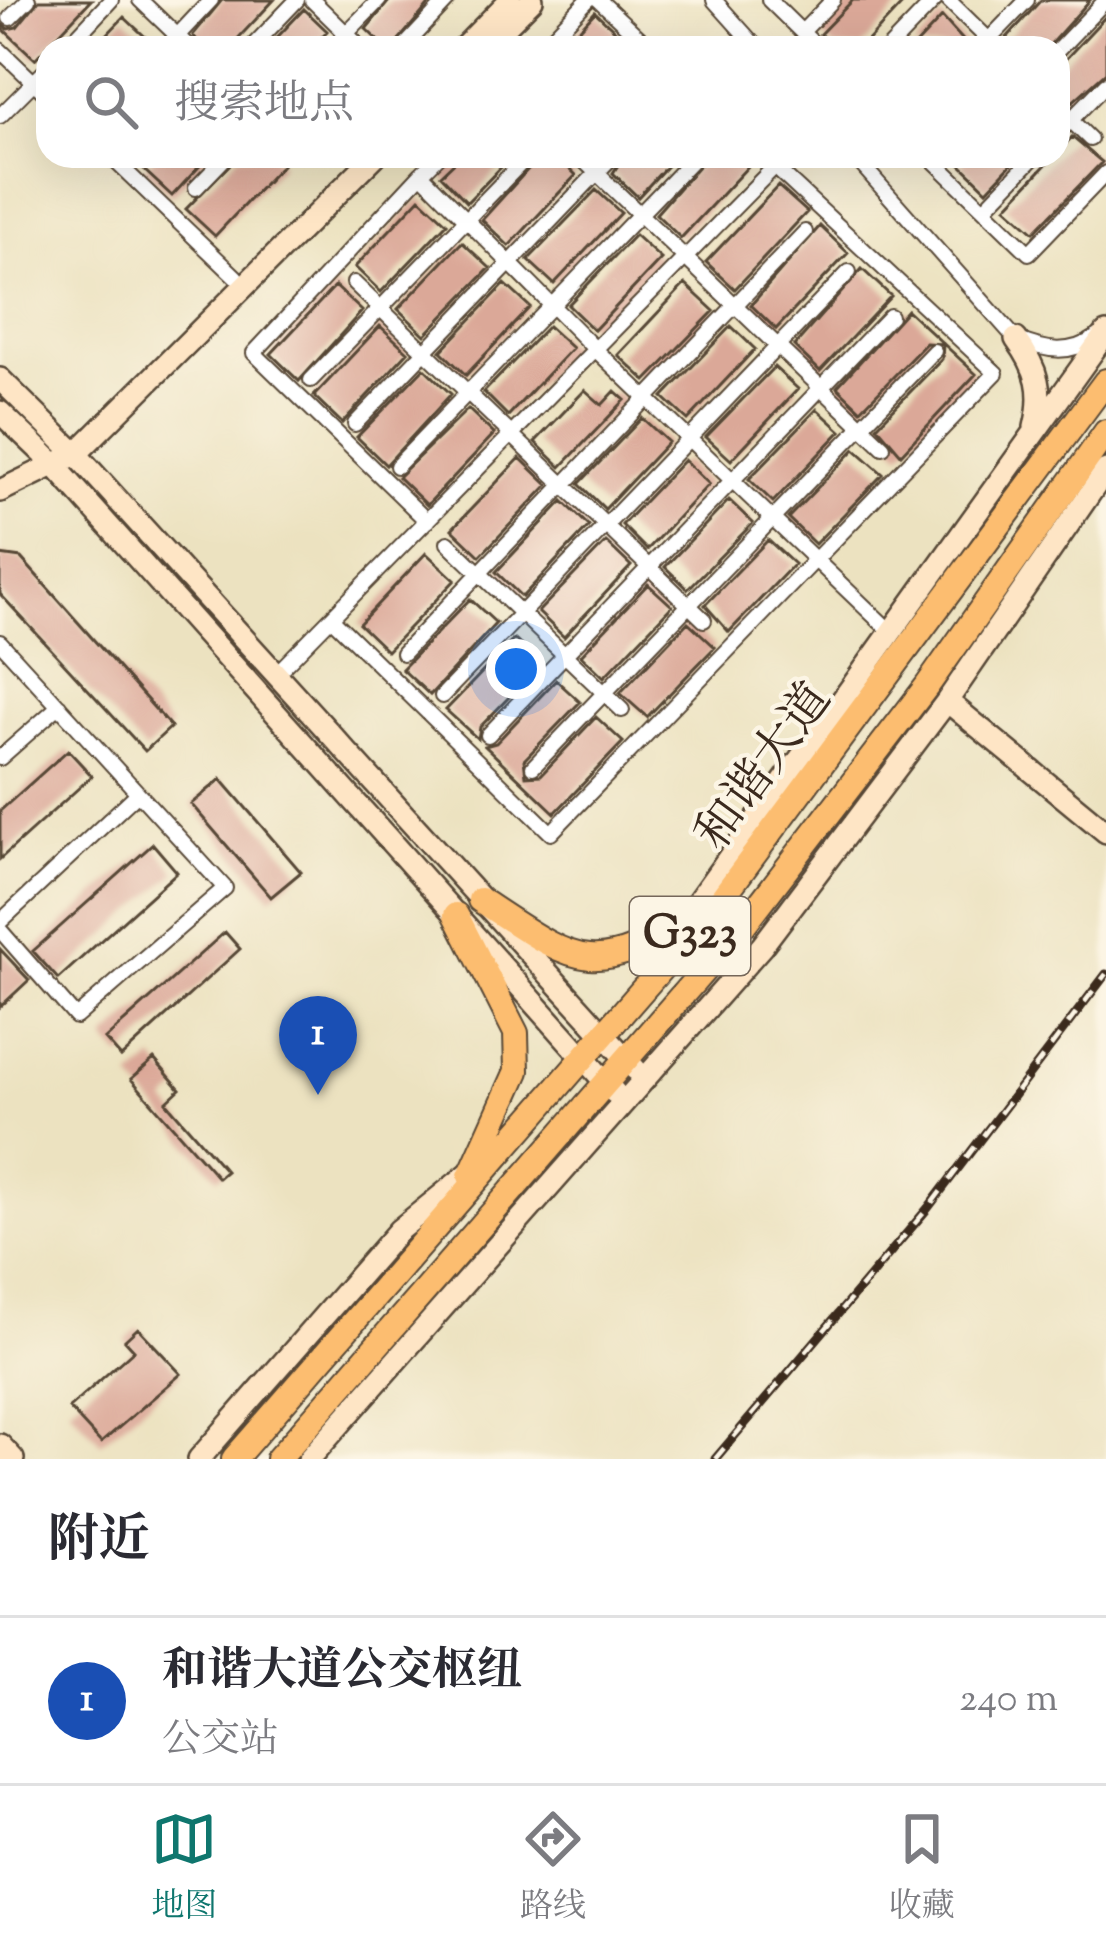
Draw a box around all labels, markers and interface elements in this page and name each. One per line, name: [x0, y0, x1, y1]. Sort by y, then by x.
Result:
search box: [36, 36, 1070, 168]
icon: search: [78, 69, 144, 135]
text: 搜索地点: [174, 74, 354, 139]
your location: [486, 639, 546, 699]
street label: 和谐大道: [682, 670, 850, 866]
road number: G323: [630, 897, 750, 975]
pin: 1: [279, 996, 357, 1095]
text: 附近: [48, 1506, 150, 1579]
text: 和谐大道公交枢纽: [162, 1641, 522, 1706]
text: 1: [80, 1673, 94, 1729]
text: 240 m: [959, 1673, 1058, 1729]
text: 公交站: [162, 1714, 279, 1770]
tab: 地图: [151, 1806, 217, 1932]
tab: 路线: [520, 1806, 586, 1932]
tab: 收藏: [889, 1806, 955, 1932]

